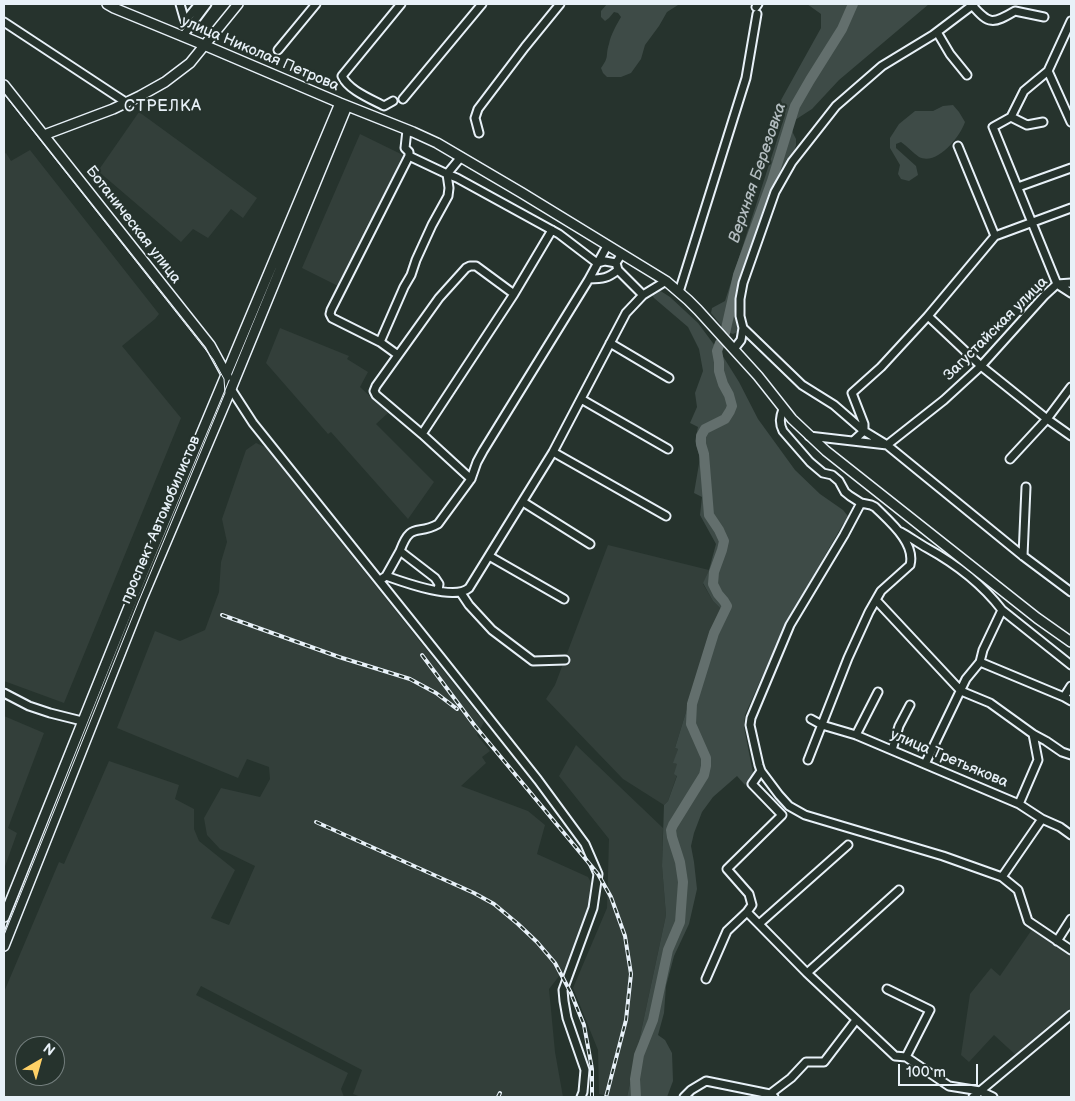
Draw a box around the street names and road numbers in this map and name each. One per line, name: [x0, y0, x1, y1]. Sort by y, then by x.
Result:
street label: улица Николая Петрова: [178, 13, 342, 95]
street label: Ботаническая улица: [81, 163, 185, 287]
street label: Загустайская улица: [940, 273, 1052, 385]
street label: проспект Автомобилистов: [117, 433, 205, 607]
street label: улица Третьякова: [887, 726, 1011, 792]

